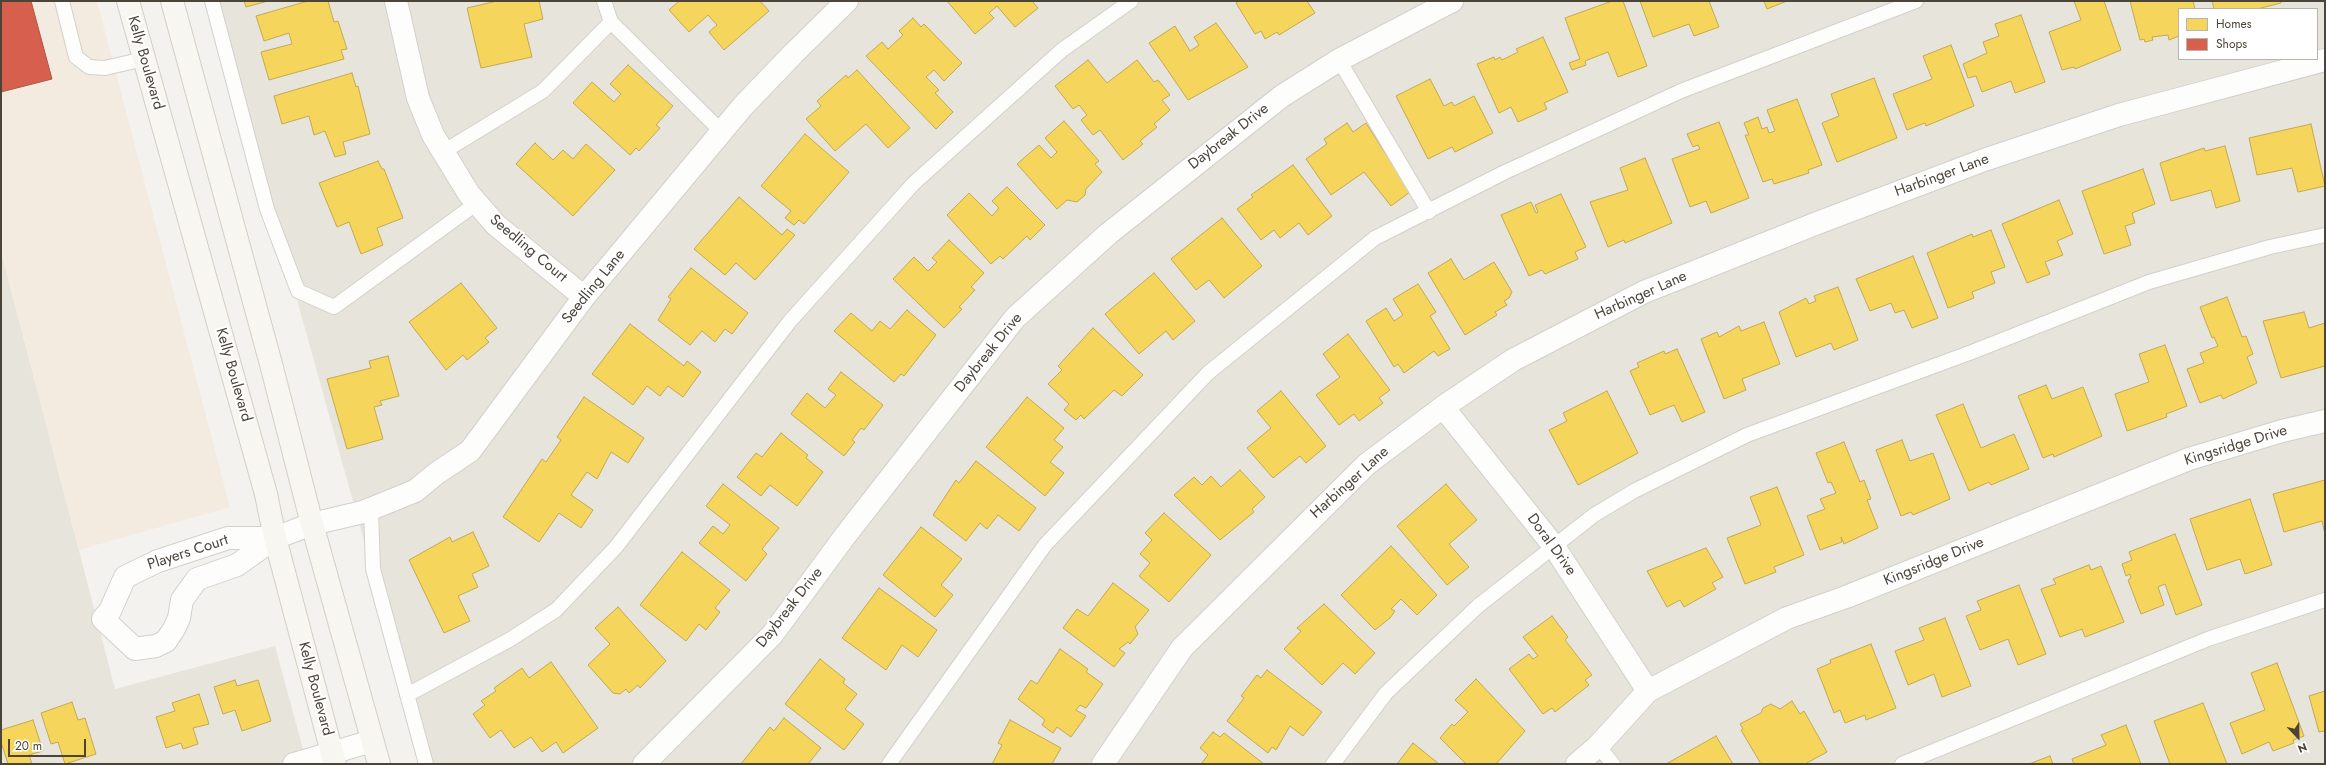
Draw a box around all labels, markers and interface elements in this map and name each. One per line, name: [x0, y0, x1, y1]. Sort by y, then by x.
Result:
legend: [2178, 8, 2318, 60]
street label: Kelly Boulevard: [123, 14, 167, 112]
text: Homes: [2216, 15, 2252, 33]
text: Shops: [2216, 35, 2247, 53]
street label: Daybreak Drive: [1185, 100, 1273, 174]
street label: Harbinger Lane: [1892, 151, 1992, 201]
street label: Seedling Court: [486, 211, 570, 287]
street label: Seedling Lane: [559, 246, 629, 328]
street label: Harbinger Lane: [1592, 268, 1690, 324]
street label: Daybreak Drive: [952, 310, 1026, 396]
street label: Kelly Boulevard: [211, 326, 255, 424]
street label: Kingsridge Drive: [2182, 422, 2290, 470]
street label: Harbinger Lane: [1307, 443, 1393, 523]
street label: Doral Drive: [1523, 511, 1579, 579]
street label: Players Court: [145, 532, 231, 574]
street label: Kingsridge Drive: [1881, 534, 1987, 590]
street label: Daybreak Drive: [753, 564, 827, 652]
street label: Kelly Boulevard: [294, 640, 336, 738]
north arrow: [2278, 717, 2318, 757]
scale bar: [10, 731, 88, 757]
text: 20 m: [15, 737, 42, 755]
text: N: [2295, 739, 2310, 757]

